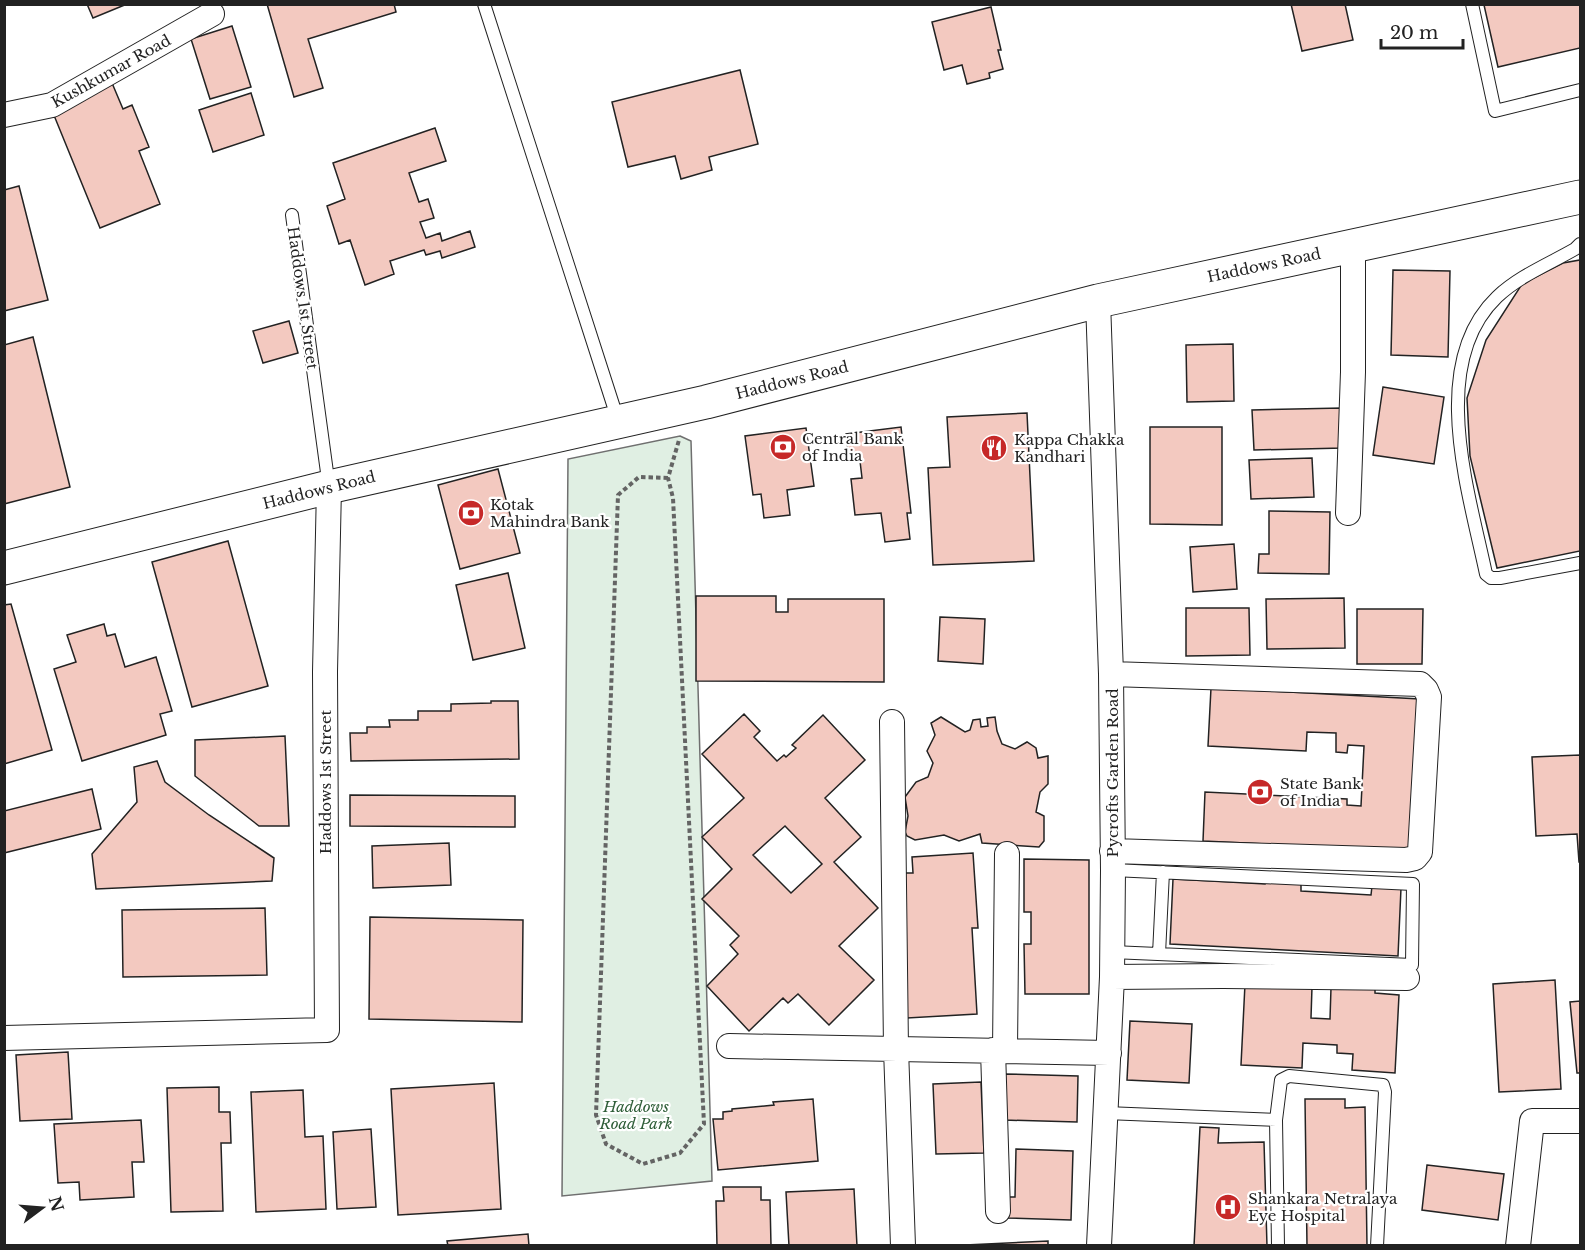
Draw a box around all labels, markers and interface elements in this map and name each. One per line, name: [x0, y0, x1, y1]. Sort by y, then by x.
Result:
scale bar: [1381, 12, 1464, 50]
text: 20 m: [1390, 22, 1438, 44]
street label: Kushkumar Road: [48, 30, 174, 112]
street label: Haddows 1st Street: [284, 225, 322, 371]
street label: Haddows Road: [1205, 244, 1323, 286]
street label: Haddows Road: [734, 357, 850, 403]
place label: Central Bank of India: [802, 429, 903, 465]
place label: Kappa Chakka Kandhari: [1014, 430, 1125, 466]
bank icon: Central Bank of India: [768, 432, 798, 462]
restaurant icon: Kappa Chakka Kandhari: [979, 433, 1009, 463]
street label: Haddows Road: [261, 467, 377, 513]
place label: Kotak Mahindra Bank: [490, 495, 610, 531]
bank icon: Kotak Mahindra Bank: [456, 498, 486, 528]
street label: Pycrofts Garden Road: [1103, 688, 1122, 858]
street label: Haddows 1st Street: [316, 710, 335, 854]
place label: State Bank of India: [1280, 774, 1362, 810]
bank icon: State Bank of India: [1245, 777, 1275, 807]
park label: Haddows Road Park: [599, 1097, 672, 1133]
north arrow: [12, 1178, 72, 1238]
place label: Shankara Netralaya Eye Hospital: [1248, 1189, 1398, 1225]
hospital icon: Shankara Netralaya Eye Hospital: [1213, 1192, 1243, 1222]
text: N: [45, 1194, 68, 1214]

